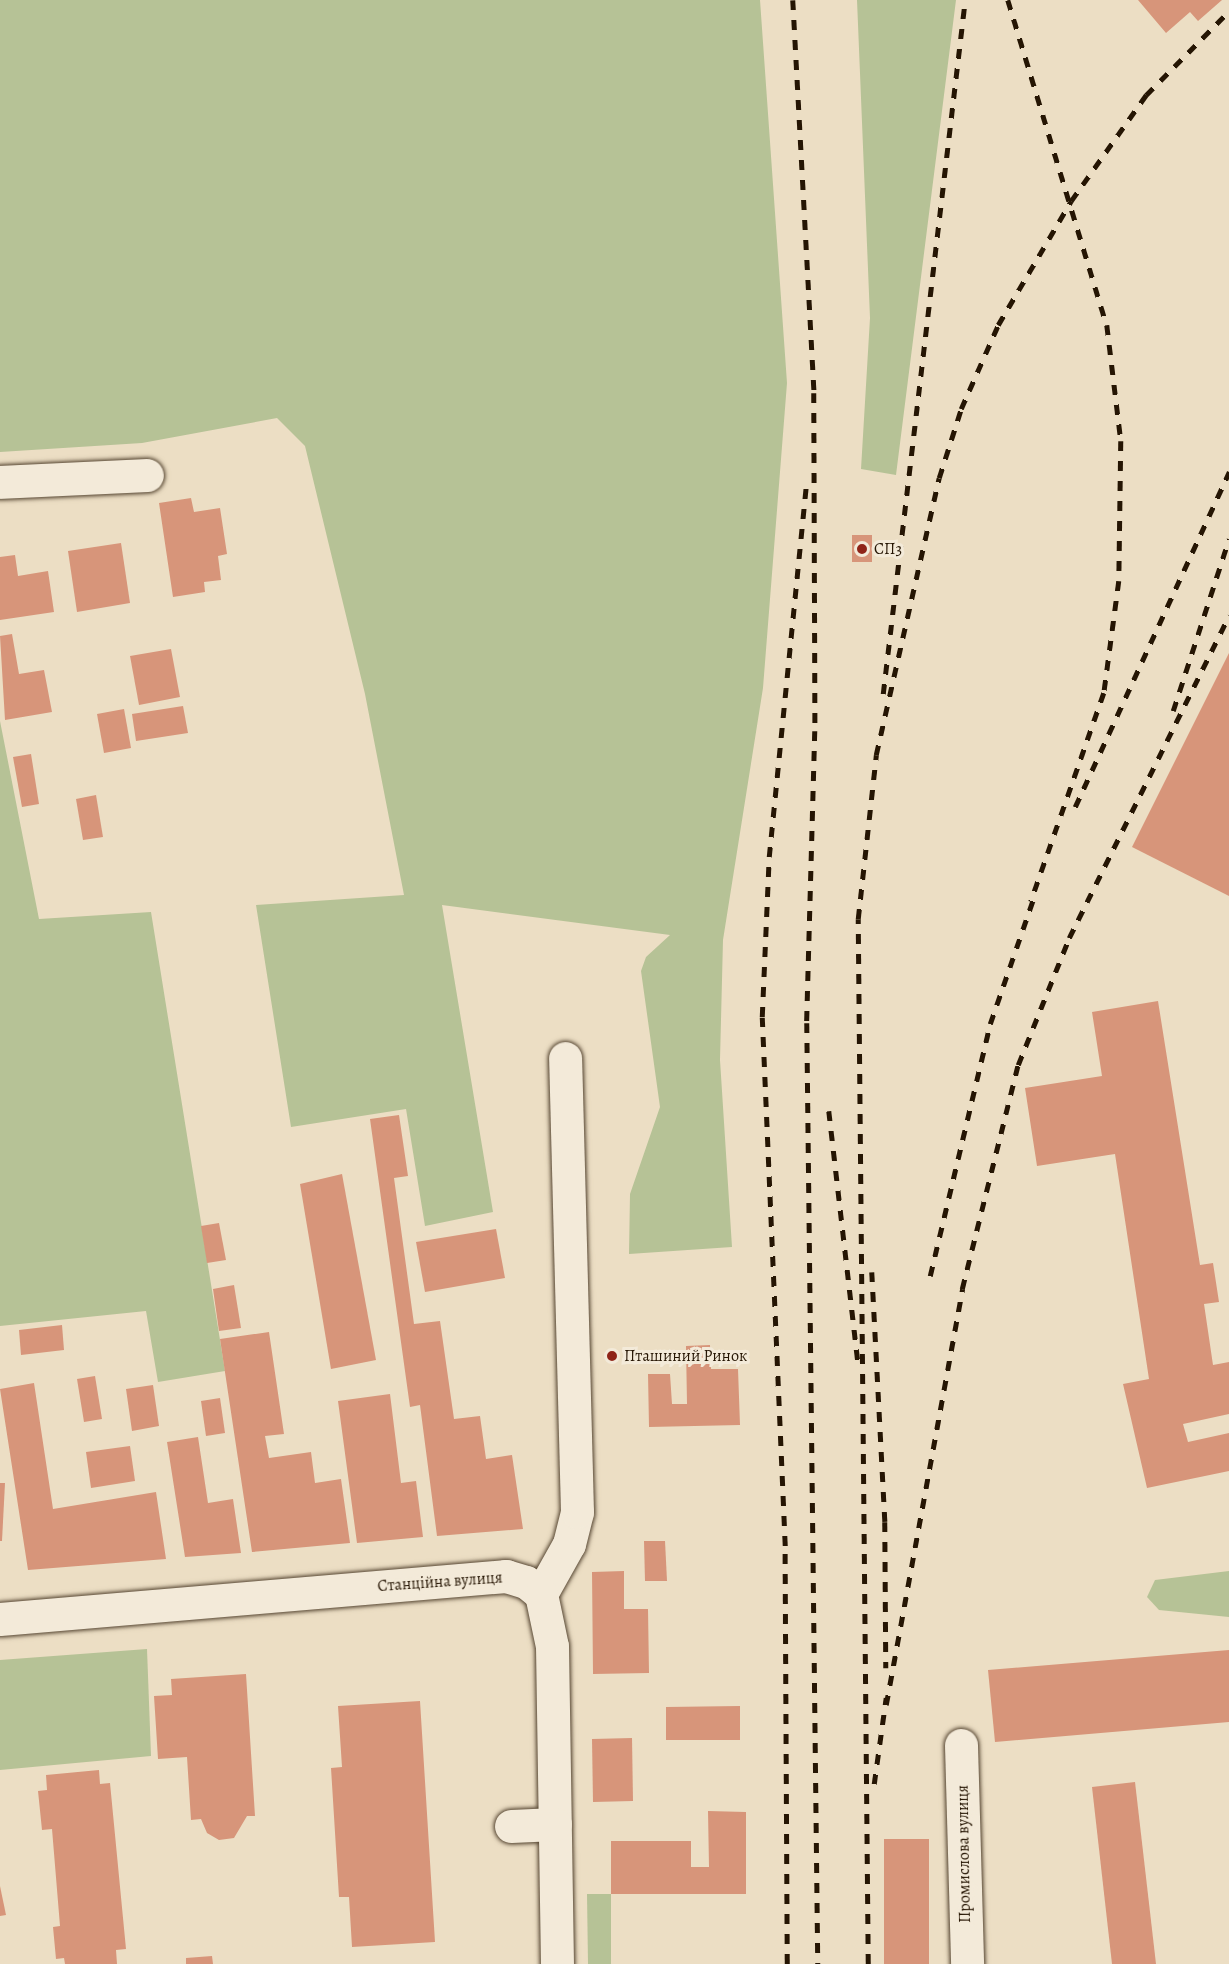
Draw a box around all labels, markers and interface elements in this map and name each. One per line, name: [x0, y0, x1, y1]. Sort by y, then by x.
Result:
place label: СП3: [874, 539, 902, 559]
marker: СП3: [855, 542, 869, 556]
place label: Пташиний Ринок: [624, 1346, 747, 1366]
marker: Пташиний Ринок: [605, 1349, 619, 1363]
street label: Станційна вулиця: [377, 1568, 503, 1596]
street label: Промислова вулиця: [953, 1785, 975, 1923]

